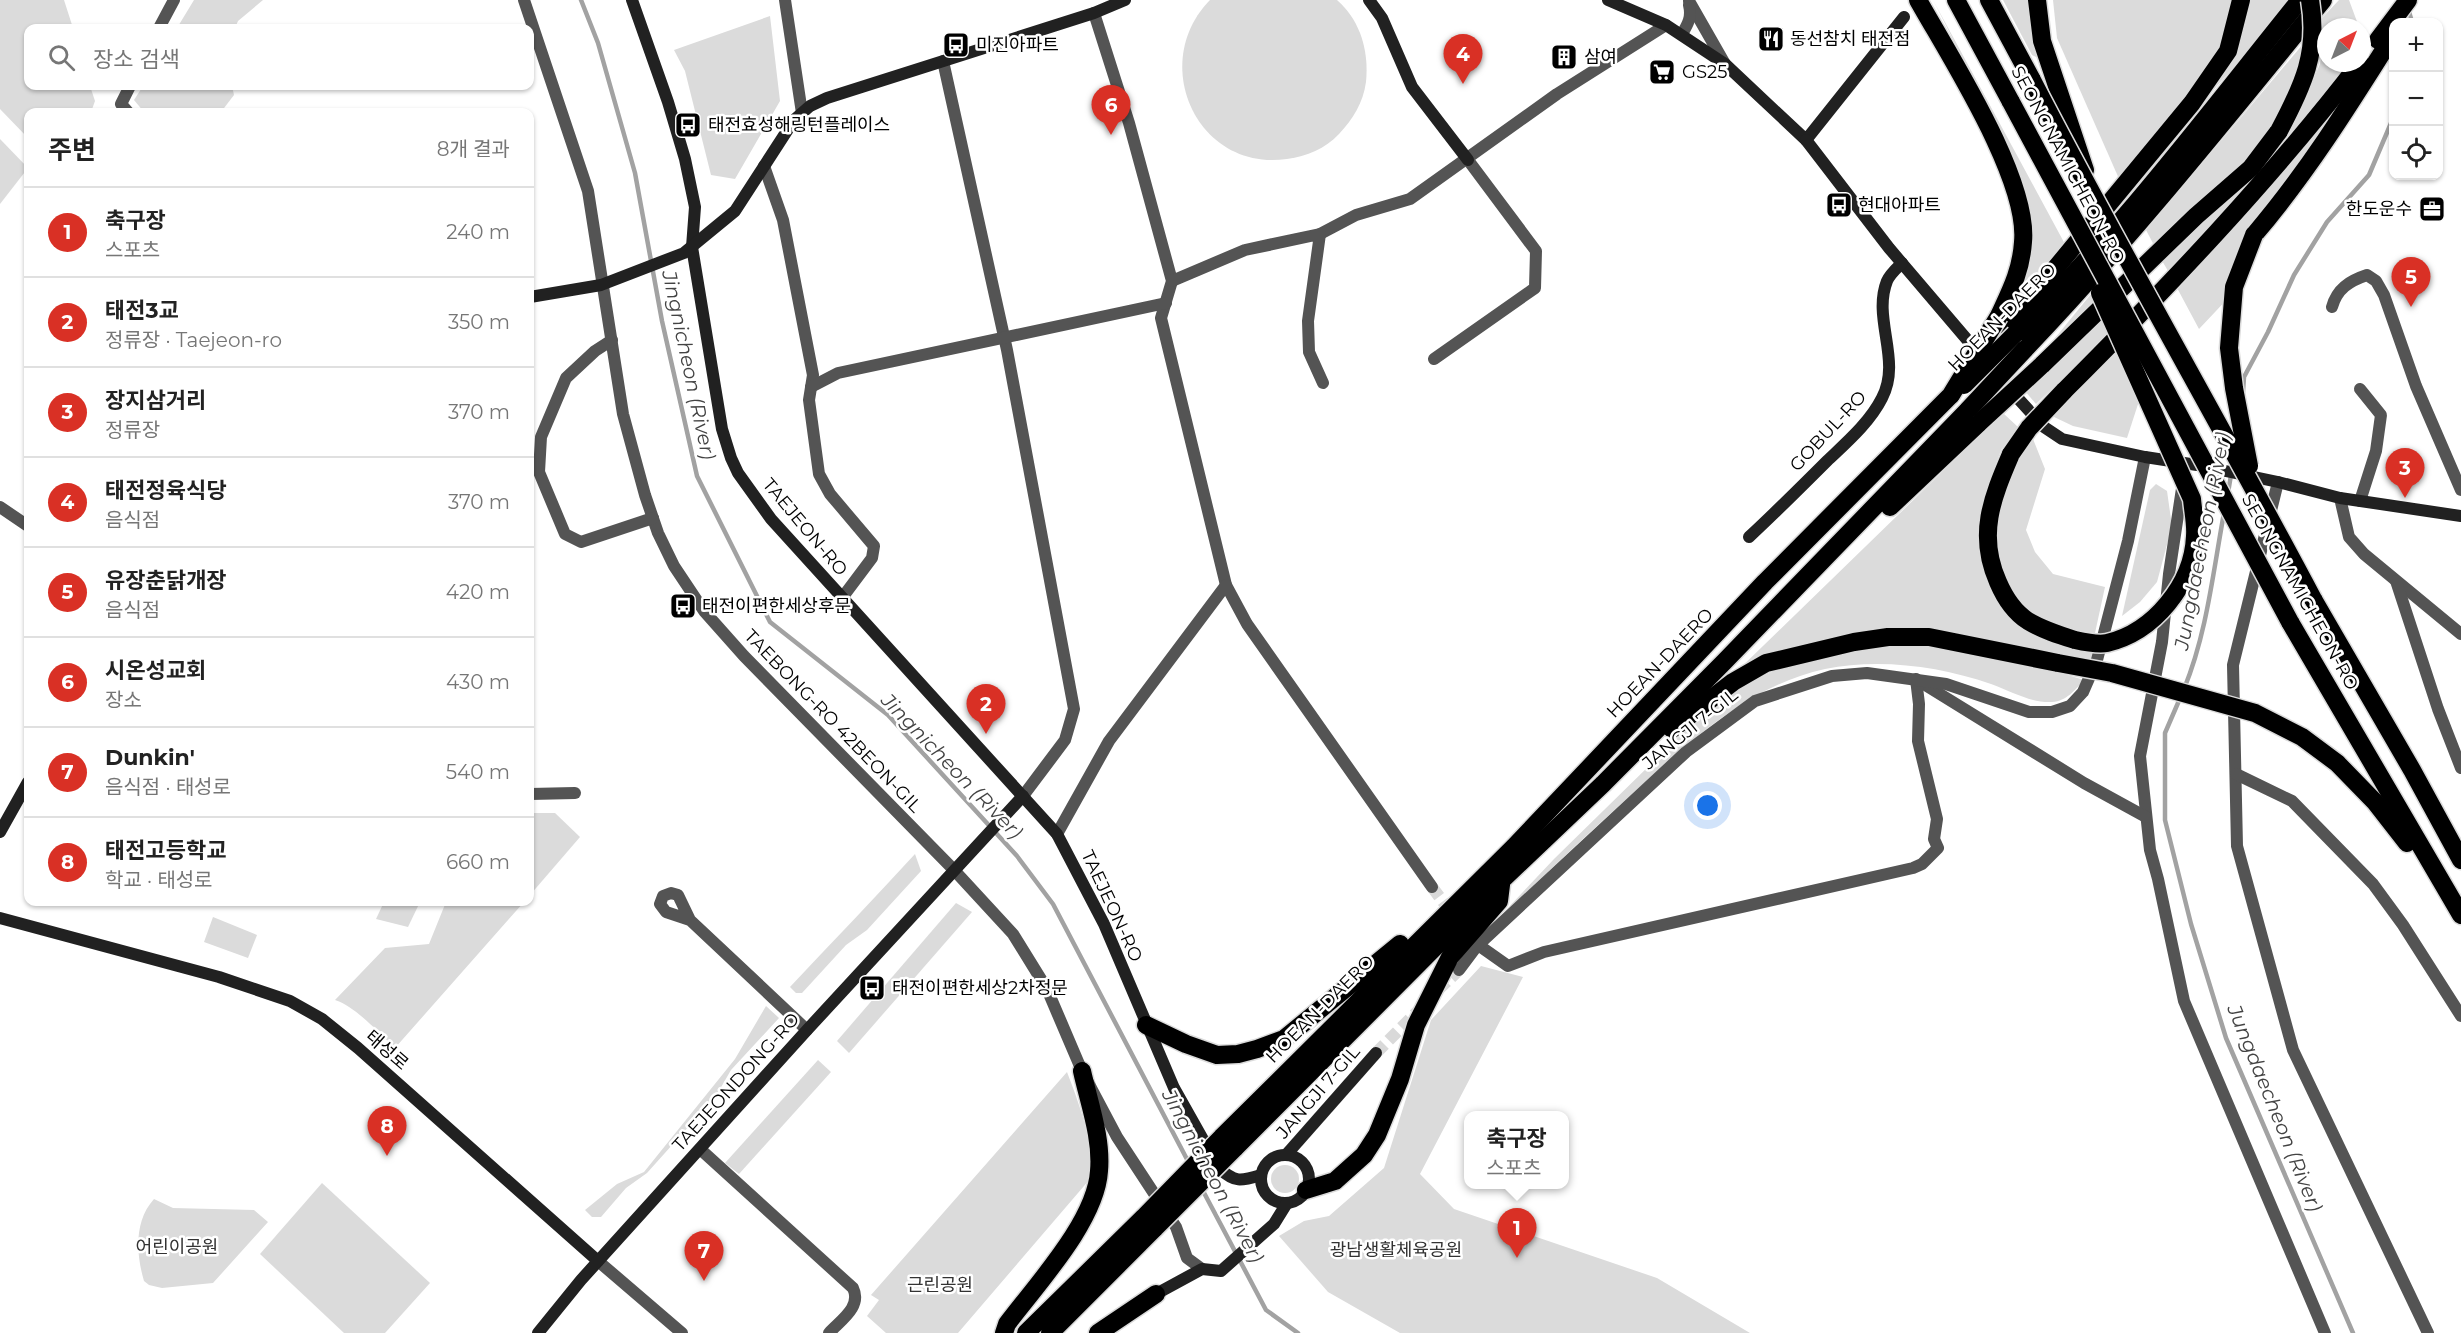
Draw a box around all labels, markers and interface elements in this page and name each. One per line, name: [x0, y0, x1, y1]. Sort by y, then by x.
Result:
north arrow: [2317, 18, 2371, 72]
map controls: [2389, 18, 2443, 180]
button: +: [2389, 18, 2443, 72]
search box: [24, 24, 534, 90]
restaurant icon: 동선참치 태전점: [1756, 24, 1786, 54]
place label: 동선참치 태전점: [1790, 28, 1911, 50]
bus stop icon: 미진아파트: [941, 30, 971, 60]
place label: 미진아파트: [976, 34, 1059, 56]
pin: 4: [1444, 34, 1482, 84]
icon: search: [45, 41, 78, 74]
building icon: 삼여: [1549, 42, 1579, 72]
text: 장소 검색: [93, 46, 180, 73]
place label: 삼여: [1584, 46, 1617, 68]
supermarket icon: GS25: [1647, 57, 1677, 87]
place label: GS25: [1682, 61, 1727, 83]
street label: SEONGNAMICHEON-RO: [2006, 62, 2130, 268]
button: −: [2389, 72, 2443, 126]
pin: 6: [1092, 86, 1130, 135]
bus stop icon: 태전효성해링턴플레이스: [673, 110, 703, 140]
place label: 태전효성해링턴플레이스: [708, 114, 890, 136]
button: locate: [2389, 126, 2443, 180]
text: 주변: [48, 134, 96, 166]
text: 8개 결과: [437, 137, 510, 161]
bus stop icon: 현대아파트: [1824, 190, 1854, 220]
place label: 현대아파트: [1858, 194, 1941, 216]
office icon: 한도운수: [2417, 194, 2447, 224]
place label: 한도운수: [2346, 198, 2412, 220]
text: 축구장: [105, 207, 166, 234]
text: 1: [64, 220, 71, 244]
text: 240 m: [446, 220, 510, 244]
text: 스포츠: [105, 238, 160, 262]
street label: HOEAN-DAERO: [1943, 258, 2061, 376]
pin: 5: [2392, 258, 2430, 307]
water label: Jingnicheon (River): [657, 267, 721, 462]
text: 태전3교: [105, 297, 179, 324]
text: 2: [62, 310, 73, 334]
text: 350 m: [448, 310, 510, 334]
text: 정류장 · Taejeon-ro: [105, 328, 282, 352]
street label: GOBUL-RO: [1785, 386, 1871, 476]
text: 장지삼거리: [105, 387, 206, 414]
text: 3: [62, 400, 73, 424]
text: 370 m: [448, 400, 510, 424]
text: 정류장: [105, 418, 160, 442]
water label: Jungdaecheon (River): [2169, 430, 2235, 653]
pin: 3: [2386, 448, 2424, 498]
street label: TAEJEON-RO: [758, 474, 852, 580]
text: 태전정육식당: [105, 477, 226, 504]
text: 4: [61, 490, 74, 514]
text: 370 m: [448, 490, 510, 514]
street label: SEONGNAMICHEON-RO: [2237, 490, 2363, 694]
text: 음식점: [105, 508, 160, 532]
text: 유장춘닭개장: [105, 567, 226, 594]
text: 5: [62, 580, 73, 604]
text: 420 m: [446, 580, 510, 604]
bus stop icon: 태전이편한세상후문: [668, 591, 698, 621]
place label: 태전이편한세상후문: [702, 595, 851, 617]
text: 음식점: [105, 598, 160, 622]
street label: HOEAN-DAERO: [1602, 604, 1718, 722]
street label: TAEBONG-RO 42BEON-GIL: [740, 625, 927, 817]
text: 시온성교회: [105, 657, 206, 684]
text: 6: [61, 670, 74, 694]
text: 430 m: [446, 670, 510, 694]
pin: 2: [966, 684, 1006, 734]
street label: JANGJI 7-GIL: [1637, 684, 1742, 775]
text: 장소: [105, 688, 142, 712]
water label: Jingnicheon (River): [876, 688, 1028, 844]
text: Dunkin': [105, 744, 195, 771]
text: 7: [61, 760, 74, 784]
text: 540 m: [446, 760, 510, 784]
text: 음식점 · 태성로: [105, 775, 231, 799]
your location: [1693, 791, 1722, 820]
text: 태전고등학교: [105, 837, 226, 864]
street label: TAEJEON-RO: [1077, 847, 1147, 965]
text: 8: [61, 850, 74, 874]
text: 660 m: [446, 850, 510, 874]
text: 학교 · 태성로: [105, 868, 213, 892]
street label: HOEAN-DAERO: [1261, 950, 1379, 1068]
bus stop icon: 태전이편한세상2차정문: [857, 973, 887, 1003]
place label: 태전이편한세상2차정문: [892, 977, 1068, 999]
water label: Jungdaecheon (River): [2222, 1000, 2328, 1215]
street label: TAEJEONDONG-RO: [668, 1008, 804, 1156]
street label: 태성로: [361, 1025, 413, 1075]
street label: JANGJI 7-GIL: [1271, 1041, 1365, 1144]
water label: Jingnicheon (River): [1157, 1084, 1269, 1267]
pin: 8: [368, 1106, 406, 1156]
popup: [1464, 1111, 1569, 1189]
text: 축구장: [1486, 1125, 1547, 1152]
text: 스포츠: [1486, 1156, 1541, 1180]
pin: 1: [1498, 1208, 1537, 1258]
pin: 7: [684, 1232, 724, 1281]
park label: 어린이공원: [136, 1236, 218, 1258]
park label: 광남생활체육공원: [1330, 1239, 1462, 1261]
park label: 근린공원: [907, 1274, 973, 1296]

